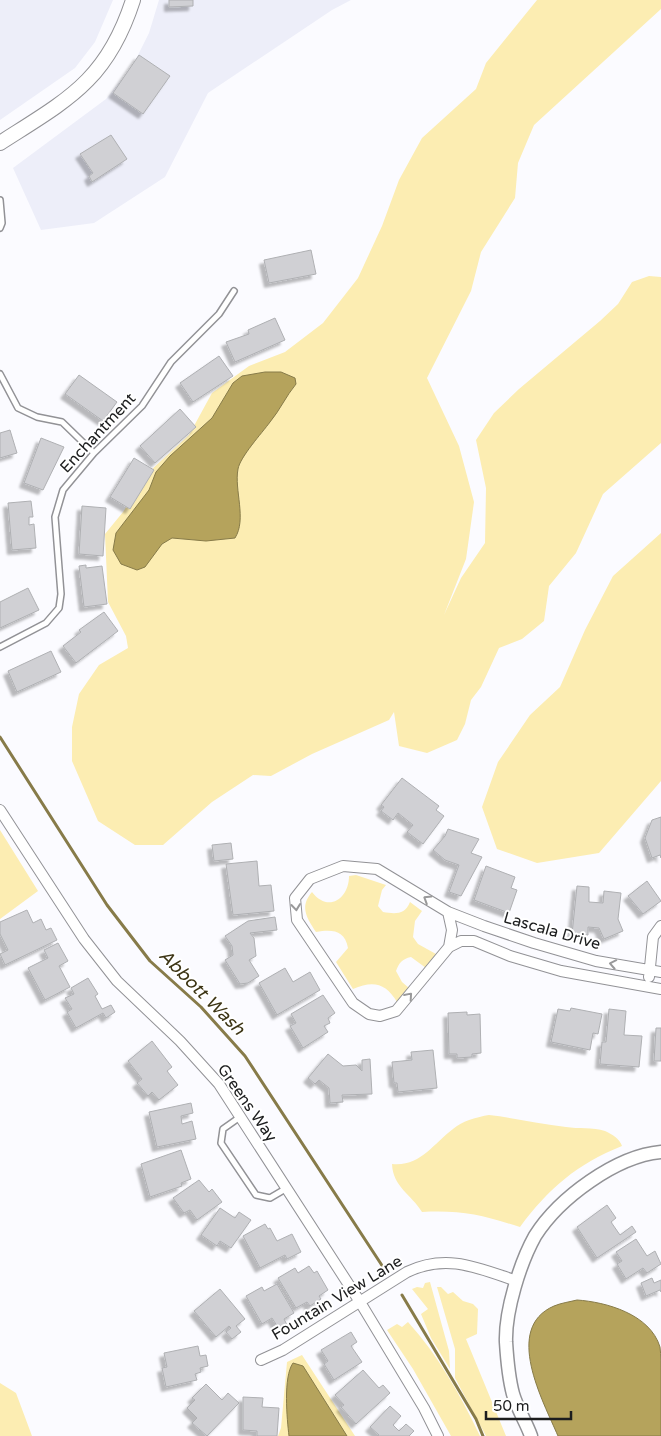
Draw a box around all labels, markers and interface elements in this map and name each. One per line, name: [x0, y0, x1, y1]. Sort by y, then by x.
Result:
street label: Enchantment: [56, 389, 140, 477]
one-way arrow: [424, 896, 433, 906]
one-way arrow: [290, 904, 301, 912]
street label: Lascala Drive: [501, 908, 603, 954]
water label: Abbott Wash: [154, 944, 250, 1040]
one-way arrow: [609, 959, 617, 970]
one-way arrow: [403, 993, 412, 1002]
street label: Greens Way: [213, 1060, 281, 1146]
street label: Fountain View Lane: [268, 1251, 406, 1345]
scale bar: [486, 1388, 571, 1420]
text: 50 m: [493, 1397, 530, 1415]

